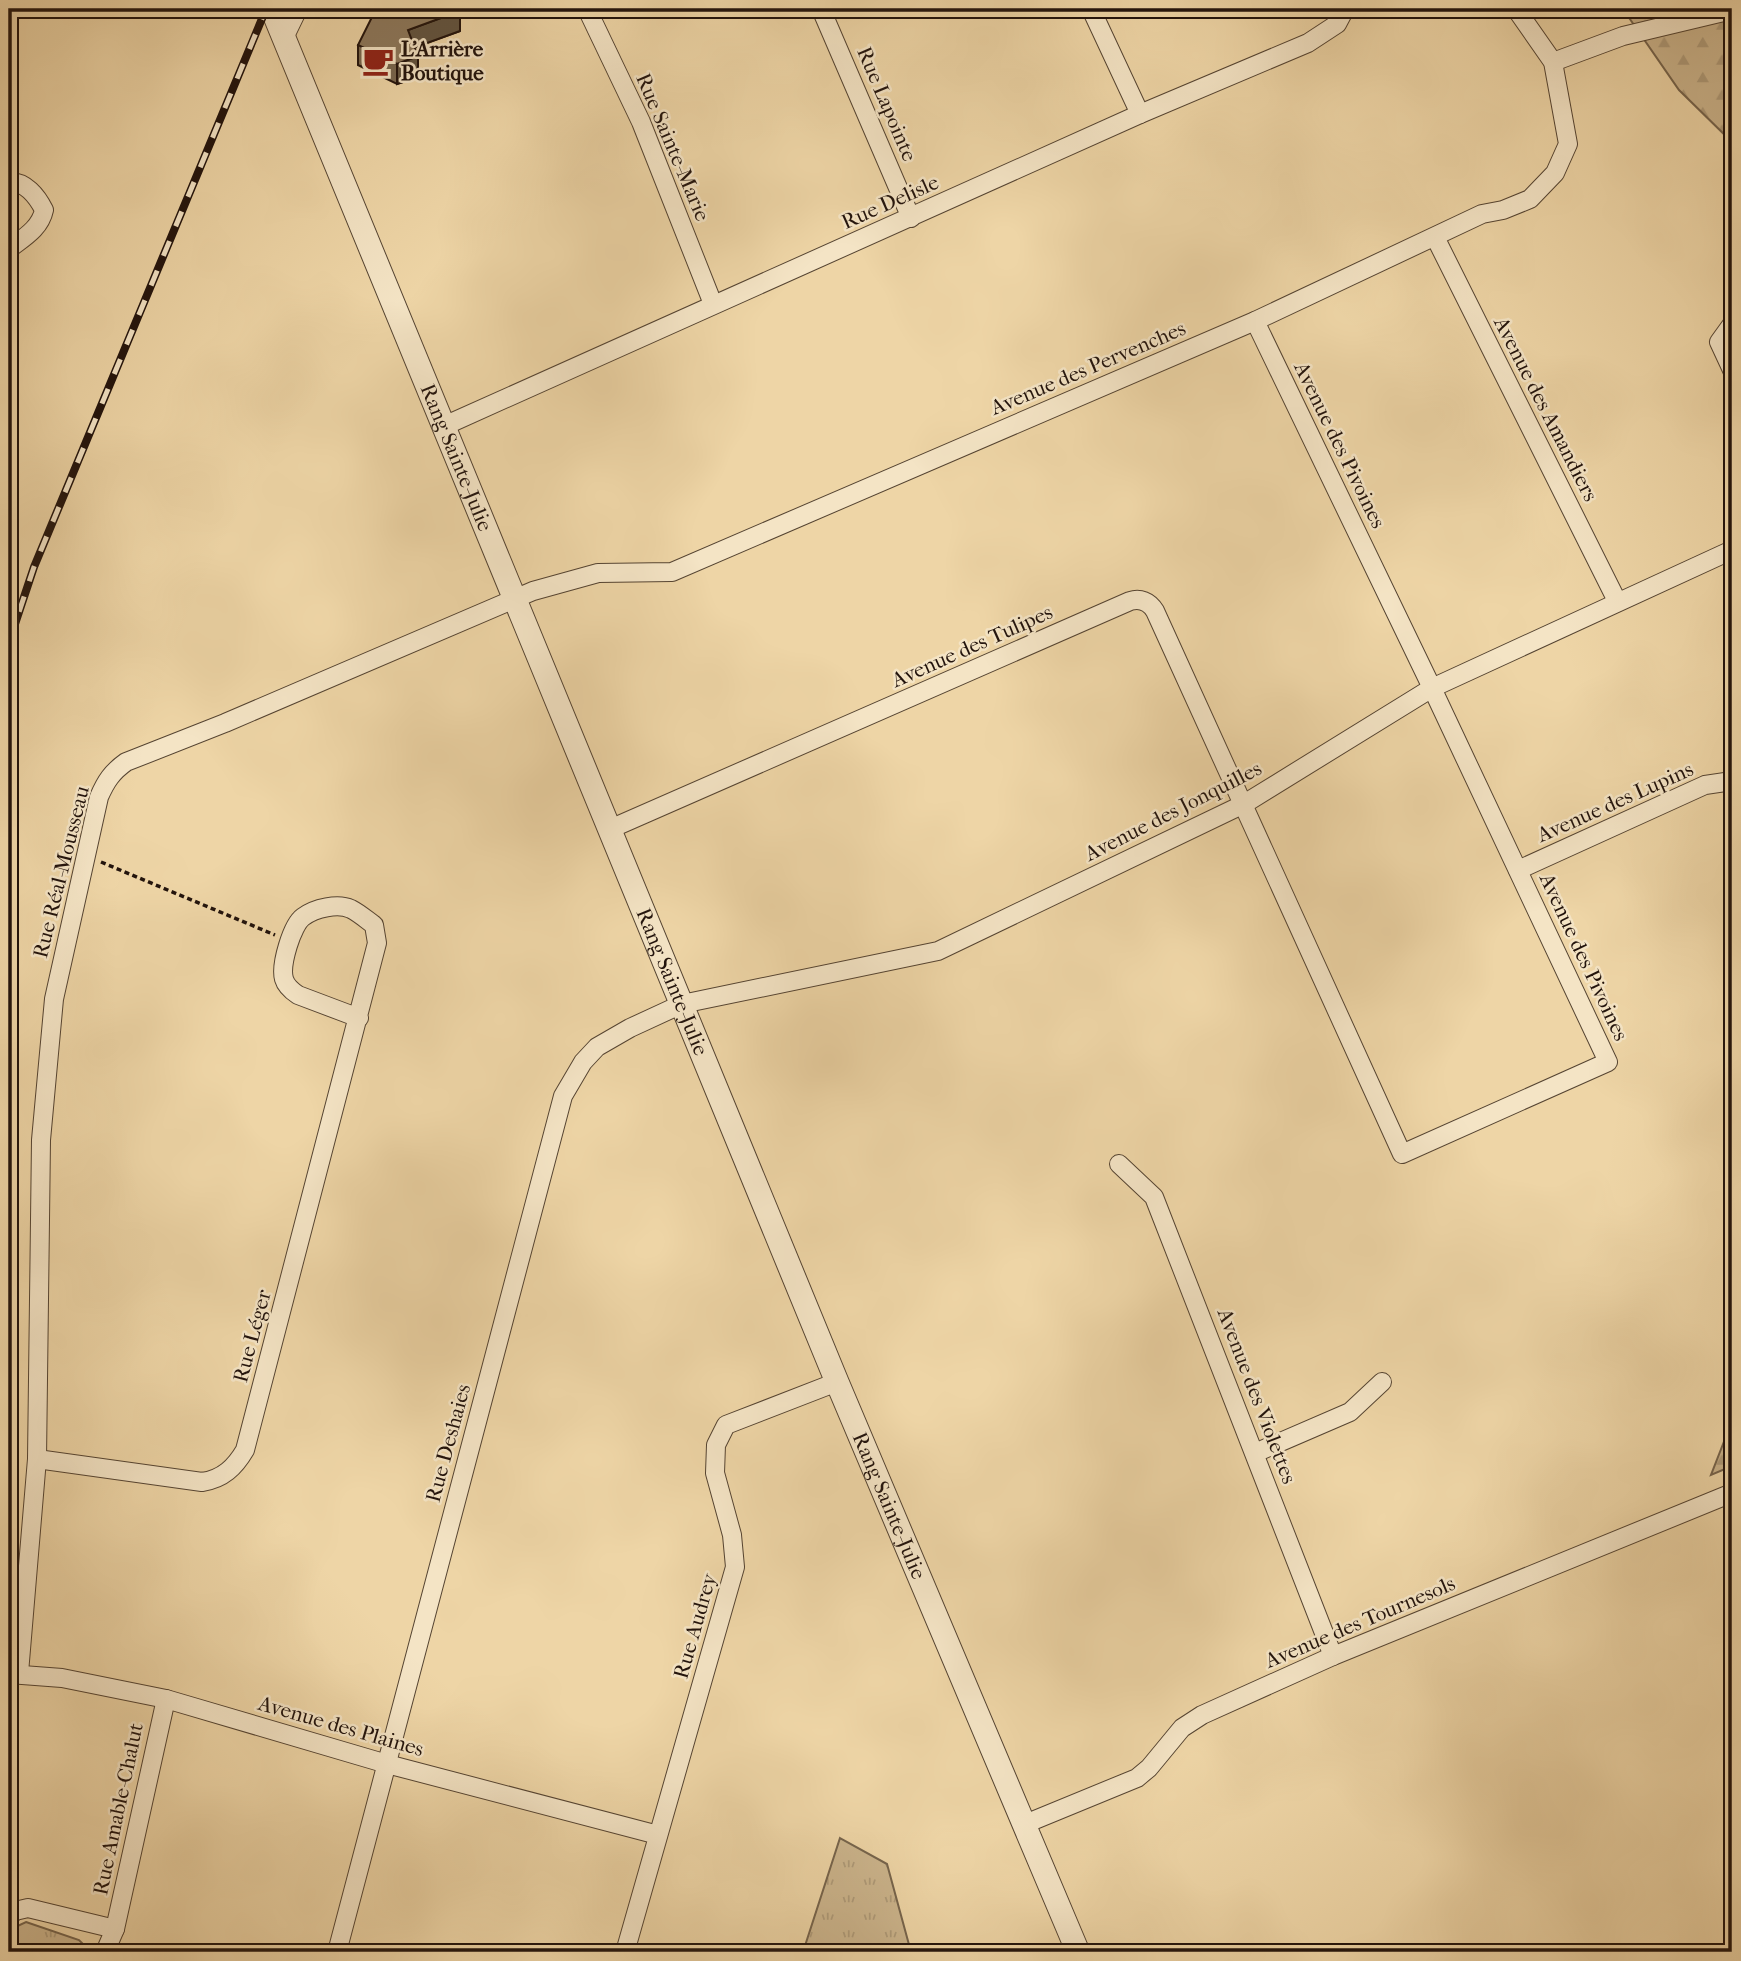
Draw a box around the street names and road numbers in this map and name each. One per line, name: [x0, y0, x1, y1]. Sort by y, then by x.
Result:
street label: Rue Lapointe: [852, 43, 922, 165]
street label: Rue Sainte-Marie: [631, 70, 715, 224]
street label: Rue Delisle: [838, 170, 942, 234]
street label: Avenue des Amandiers: [1489, 312, 1603, 505]
street label: Avenue des Pervenches: [986, 316, 1189, 420]
street label: Avenue des Pivoines: [1289, 357, 1391, 532]
street label: Rang Sainte-Julie: [416, 380, 498, 535]
street label: Avenue des Tulipes: [887, 600, 1056, 693]
street label: Avenue des Jonquilles: [1080, 756, 1266, 866]
street label: Avenue des Lupins: [1532, 757, 1697, 848]
street label: Rue Réal-Mousseau: [28, 783, 94, 961]
street label: Avenue des Pivoines: [1534, 869, 1633, 1045]
street label: Rang Sainte-Julie: [631, 905, 713, 1059]
street label: Rue Léger: [228, 1287, 276, 1385]
street label: Avenue des Violettes: [1212, 1304, 1302, 1487]
street label: Rue Deshaies: [421, 1381, 475, 1505]
street label: Rang Sainte-Julie: [848, 1429, 931, 1583]
street label: Rue Audrey: [669, 1570, 722, 1681]
street label: Avenue des Tournesols: [1260, 1571, 1459, 1673]
street label: Avenue des Plaines: [255, 1691, 427, 1761]
street label: Rue Amable-Chalut: [88, 1720, 148, 1897]

